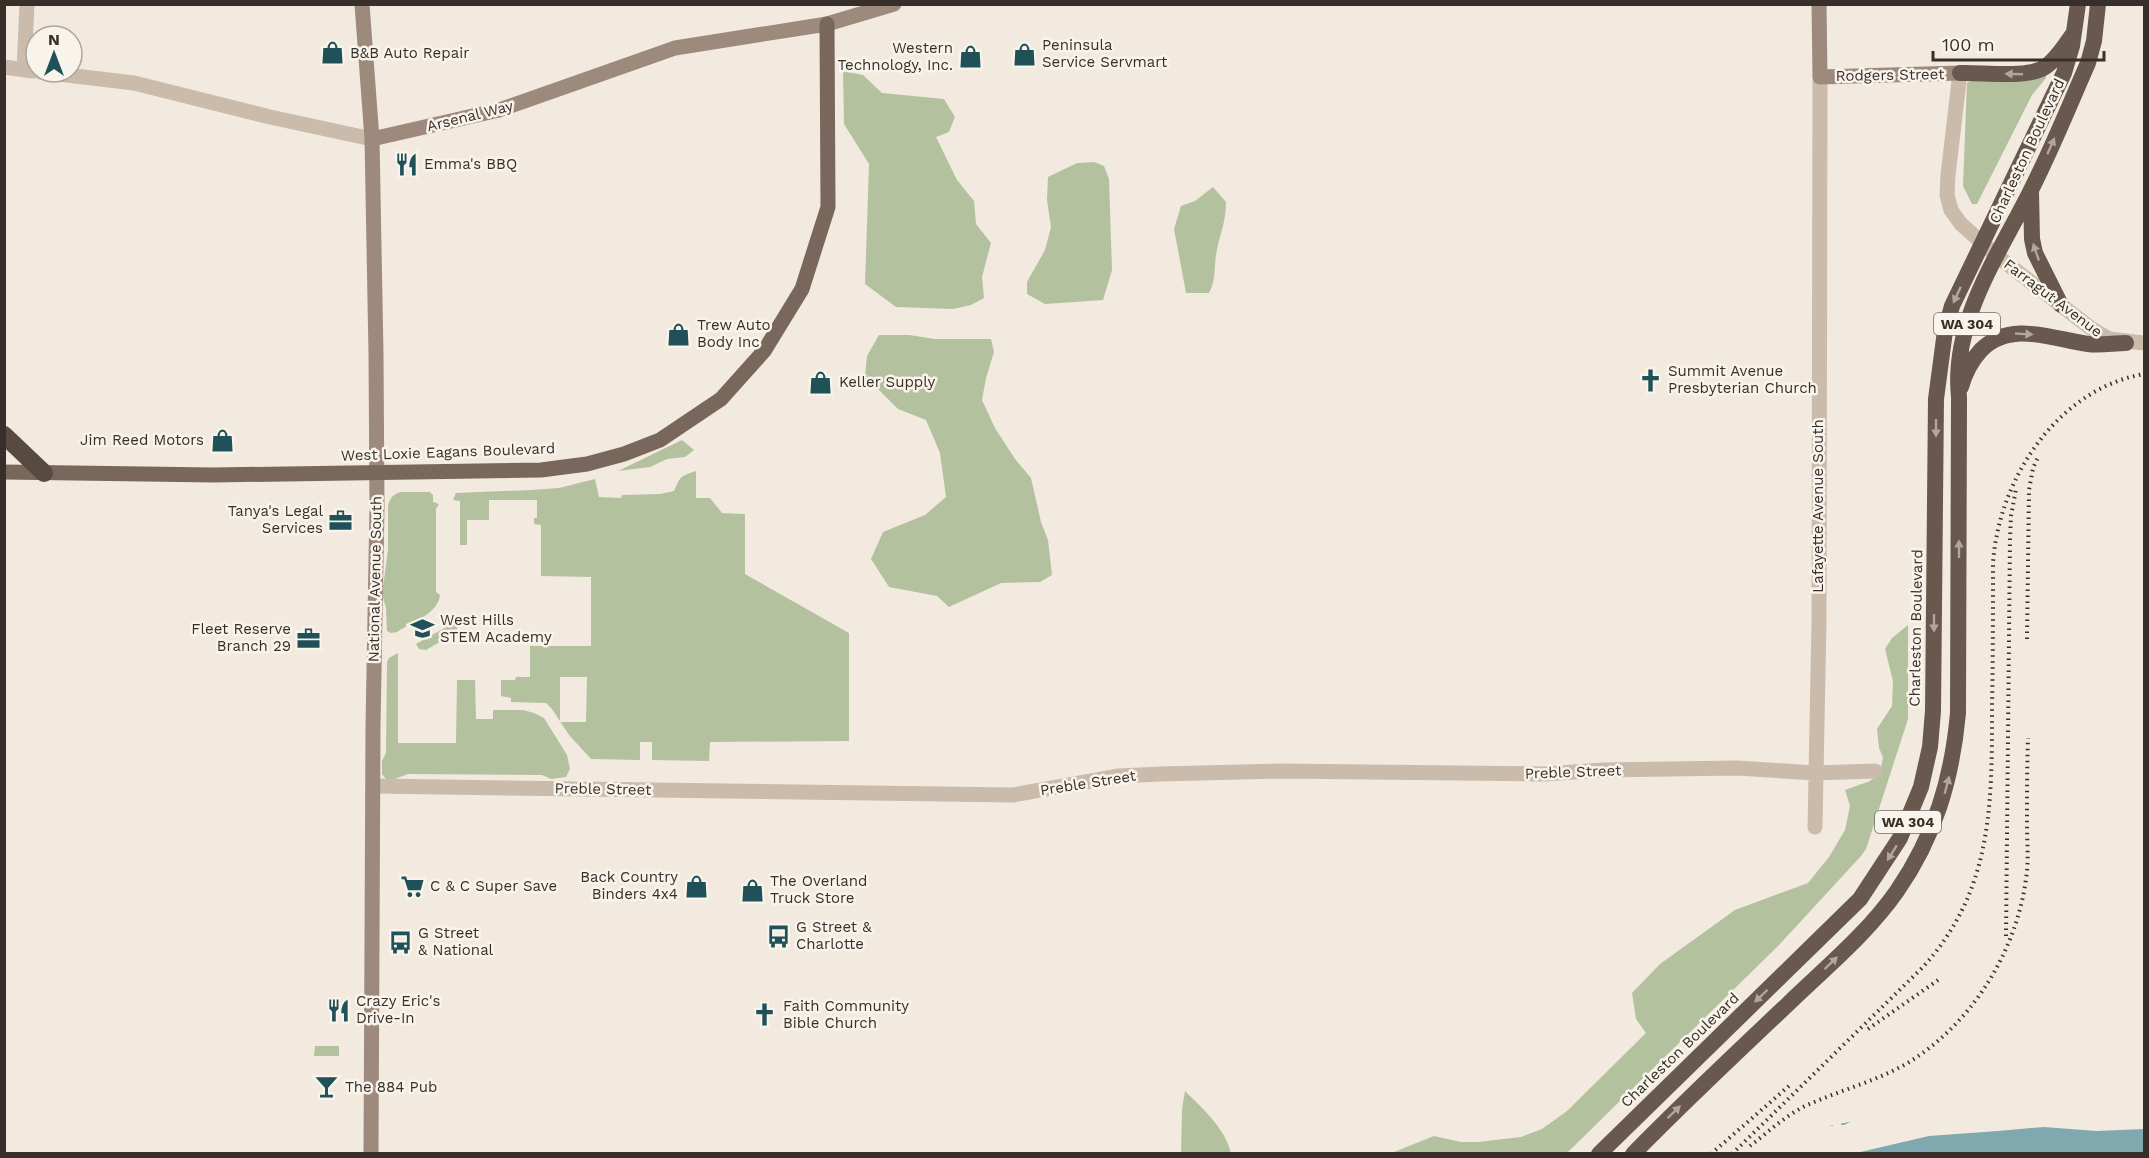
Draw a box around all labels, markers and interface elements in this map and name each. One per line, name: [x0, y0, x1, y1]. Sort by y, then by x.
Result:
north arrow: [24, 24, 84, 84]
scale bar: [1933, 24, 2104, 62]
text: N: [48, 30, 60, 49]
text: 100 m: [1942, 34, 1995, 55]
place label: Peninsula Service Servmart: [1042, 36, 1168, 71]
place label: Western Technology, Inc.: [838, 39, 953, 74]
shop icon: B&B Auto Repair: [319, 40, 345, 66]
shop icon: Peninsula Service Servmart: [1011, 41, 1037, 67]
place label: B&B Auto Repair: [350, 44, 469, 62]
shop icon: Western Technology, Inc.: [958, 44, 984, 70]
street label: Rodgers Street: [1835, 65, 1945, 85]
one-way arrow: [2005, 69, 2024, 78]
street label: Charleston Boulevard: [1986, 76, 2068, 226]
street label: Arsenal Way: [425, 97, 515, 135]
one-way arrow: [2046, 136, 2056, 154]
restaurant icon: Emma's BBQ: [393, 151, 419, 177]
place label: Emma's BBQ: [424, 155, 517, 173]
one-way arrow: [2031, 243, 2041, 261]
street label: Farragut Avenue: [2000, 255, 2106, 341]
one-way arrow: [1953, 287, 1962, 304]
road number: WA 304: [1934, 313, 2000, 335]
place label: Trew Auto Body Inc: [697, 316, 770, 351]
shop icon: Trew Auto Body Inc: [666, 321, 692, 347]
one-way arrow: [2015, 329, 2034, 338]
place label: Summit Avenue Presbyterian Church: [1668, 362, 1817, 397]
church icon: Summit Avenue Presbyterian Church: [1637, 367, 1663, 393]
shop icon: Keller Supply: [808, 369, 834, 395]
place label: Keller Supply: [839, 373, 935, 391]
street label: Lafayette Avenue South: [1809, 419, 1827, 593]
one-way arrow: [1931, 419, 1941, 438]
shop icon: Jim Reed Motors: [209, 427, 235, 453]
place label: Jim Reed Motors: [80, 431, 204, 449]
street label: West Loxie Eagans Boulevard: [341, 439, 555, 465]
street label: National Avenue South: [365, 496, 385, 662]
place label: Tanya's Legal Services: [228, 502, 323, 537]
office icon: Tanya's Legal Services: [328, 507, 354, 533]
one-way arrow: [1954, 539, 1964, 558]
street label: Charleston Boulevard: [1906, 549, 1926, 707]
place label: West Hills STEM Academy: [440, 611, 552, 646]
one-way arrow: [1929, 614, 1939, 633]
school or university icon: West Hills STEM Academy: [409, 616, 435, 642]
place label: Fleet Reserve Branch 29: [191, 620, 291, 655]
office icon: Fleet Reserve Branch 29: [296, 625, 322, 651]
street label: Preble Street: [1524, 761, 1622, 783]
street label: Preble Street: [1039, 766, 1138, 799]
one-way arrow: [1943, 776, 1952, 794]
street label: Preble Street: [555, 779, 652, 799]
road number: WA 304: [1875, 811, 1941, 833]
one-way arrow: [1886, 845, 1897, 861]
place label: Back Country Binders 4x4: [580, 868, 678, 903]
place label: The Overland Truck Store: [770, 872, 867, 907]
supermarket icon: C & C Super Save: [399, 873, 425, 899]
shop icon: Back Country Binders 4x4: [683, 873, 709, 899]
place label: C & C Super Save: [430, 877, 557, 895]
shop icon: The Overland Truck Store: [739, 877, 765, 903]
place label: G Street & Charlotte: [796, 918, 872, 953]
bus stop icon: G Street & Charlotte: [765, 923, 791, 949]
place label: G Street & National: [418, 924, 494, 959]
bus stop icon: G Street & National: [387, 929, 413, 955]
one-way arrow: [1823, 956, 1838, 970]
street label: Charleston Boulevard: [1617, 989, 1743, 1111]
one-way arrow: [1755, 989, 1769, 1003]
place label: Crazy Eric's Drive-In: [356, 992, 440, 1027]
restaurant icon: Crazy Eric's Drive-In: [325, 997, 351, 1023]
place label: Faith Community Bible Church: [783, 997, 909, 1032]
church icon: Faith Community Bible Church: [752, 1002, 778, 1028]
bar icon: The 884 Pub: [314, 1074, 340, 1100]
place label: The 884 Pub: [345, 1078, 437, 1096]
one-way arrow: [1667, 1105, 1682, 1119]

